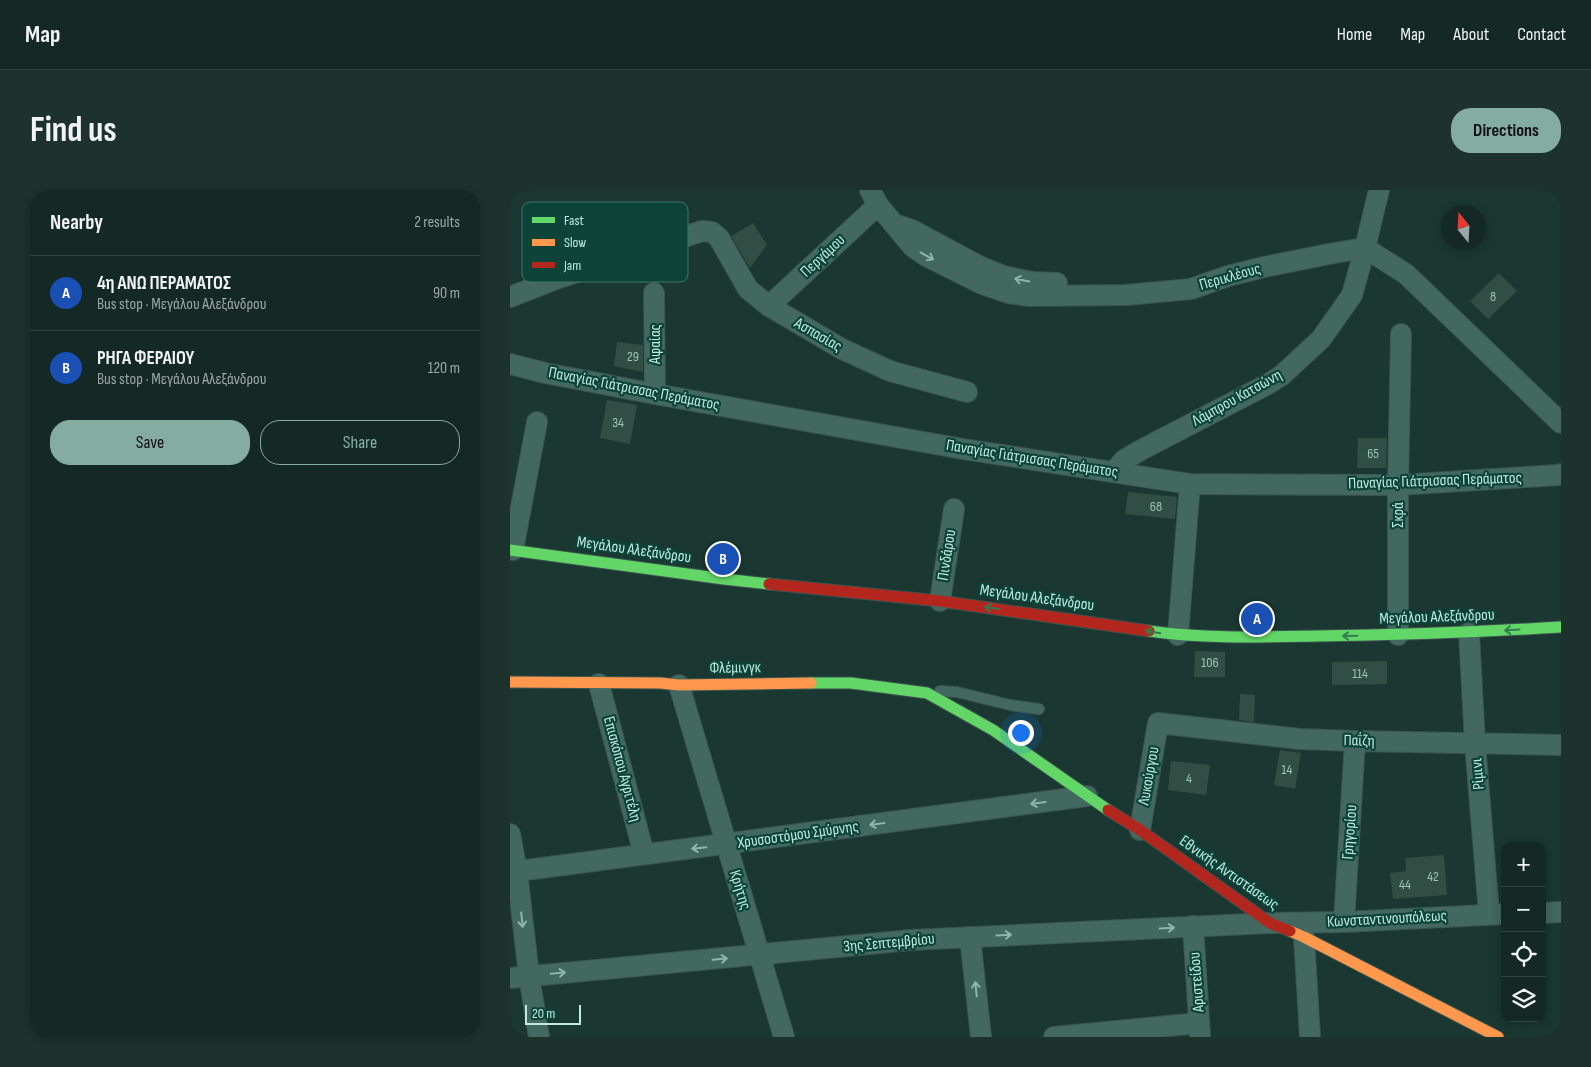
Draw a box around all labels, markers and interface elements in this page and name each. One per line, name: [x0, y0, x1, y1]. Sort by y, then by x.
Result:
text: Map: [25, 20, 60, 49]
text: Home: [1337, 24, 1372, 45]
text: Map: [1400, 24, 1425, 45]
text: About: [1453, 24, 1489, 45]
text: Contact: [1517, 24, 1566, 45]
button: Directions: [1451, 108, 1561, 153]
text: Find us: [30, 109, 117, 152]
legend: [522, 202, 688, 282]
north arrow: [1441, 205, 1486, 250]
text: Nearby: [50, 210, 103, 235]
text: Fast: [564, 212, 584, 229]
text: 2 results: [414, 213, 460, 232]
street label: Περγάμου: [797, 231, 849, 281]
text: Slow: [564, 234, 586, 251]
one-way arrow: [920, 251, 935, 261]
text: Jam: [563, 257, 581, 274]
street label: Περικλέους: [1197, 259, 1263, 295]
text: 4η ΑΝΩ ΠΕΡΑΜΑΤΟΣ: [97, 272, 231, 295]
one-way arrow: [1015, 274, 1031, 284]
text: A: [62, 284, 70, 303]
text: 90 m: [433, 284, 460, 303]
house number: 8: [1490, 288, 1496, 305]
text: Bus stop · Μεγάλου Αλεξάνδρου: [97, 295, 266, 314]
street label: Ασπασίας: [790, 313, 845, 356]
street label: Αφαίας: [646, 324, 665, 365]
text: ΡΗΓΑ ΦΕΡΑΙΟΥ: [97, 347, 194, 370]
house number: 29: [627, 348, 639, 365]
text: B: [62, 359, 70, 378]
text: 120 m: [428, 359, 460, 378]
street label: Παναγίας Γιάτρισσας Περάματος: [547, 363, 721, 415]
street label: Λάμπρου Κατσώνη: [1188, 365, 1285, 431]
text: Bus stop · Μεγάλου Αλεξάνδρου: [97, 370, 266, 389]
house number: 34: [612, 414, 624, 431]
button: Save: [50, 420, 250, 465]
button: Share: [260, 420, 460, 465]
street label: Παναγίας Γιάτρισσας Περάματος: [945, 436, 1119, 482]
house number: 65: [1367, 445, 1379, 462]
street label: Παναγίας Γιάτρισσας Περάματος: [1348, 468, 1522, 494]
house number: 68: [1150, 498, 1162, 515]
street label: Σκρά: [1389, 502, 1408, 528]
street label: Πινδάρου: [934, 528, 960, 582]
street label: Μεγάλου Αλεξάνδρου: [576, 533, 692, 567]
pin: B: [707, 540, 739, 578]
street label: Μεγάλου Αλεξάνδρου: [979, 581, 1095, 615]
pin: A: [1241, 600, 1273, 638]
one-way arrow: [984, 603, 1000, 613]
street label: Μεγάλου Αλεξάνδρου: [1379, 605, 1495, 629]
one-way arrow: [1145, 626, 1161, 636]
one-way arrow: [1505, 626, 1521, 635]
one-way arrow: [1342, 631, 1358, 641]
house number: 106: [1201, 654, 1219, 671]
street label: Φλέμινγκ: [709, 658, 762, 678]
house number: 114: [1352, 665, 1368, 682]
street label: Επισκόπου Αγριτέλη: [599, 714, 645, 824]
your location: [1008, 720, 1034, 746]
street label: Παΐζη: [1343, 731, 1375, 751]
street label: Λυκούργου: [1134, 745, 1163, 808]
street label: Ρίμινι: [1467, 757, 1489, 791]
house number: 14: [1282, 761, 1293, 778]
house number: 4: [1186, 770, 1192, 787]
one-way arrow: [1031, 798, 1047, 808]
street label: Γρηγορίου: [1339, 804, 1361, 860]
street label: Χρυσοστόμου Σμύρνης: [735, 817, 860, 853]
one-way arrow: [870, 820, 886, 830]
street label: Εθνικής Αντιστάσεως: [1176, 832, 1282, 914]
map controls: [1501, 842, 1546, 1022]
button: +: [1501, 842, 1546, 887]
one-way arrow: [691, 843, 707, 853]
street label: Κρήτης: [725, 868, 755, 912]
house number: 42: [1427, 868, 1439, 885]
house number: 44: [1399, 876, 1411, 893]
button: −: [1501, 887, 1546, 932]
street label: Κωνσταντινουπόλεως: [1327, 906, 1447, 932]
one-way arrow: [517, 912, 527, 928]
one-way arrow: [1158, 923, 1174, 932]
street label: 3ης Σεπτεμβρίου: [843, 930, 935, 956]
one-way arrow: [996, 931, 1012, 940]
button: locate: [1501, 932, 1546, 977]
street label: Αριστείδου: [1185, 951, 1209, 1014]
one-way arrow: [712, 954, 728, 964]
one-way arrow: [550, 968, 566, 978]
button: layers: [1501, 977, 1546, 1022]
one-way arrow: [971, 981, 981, 997]
scale bar: [525, 1002, 581, 1025]
text: 20 m: [532, 1005, 555, 1022]

